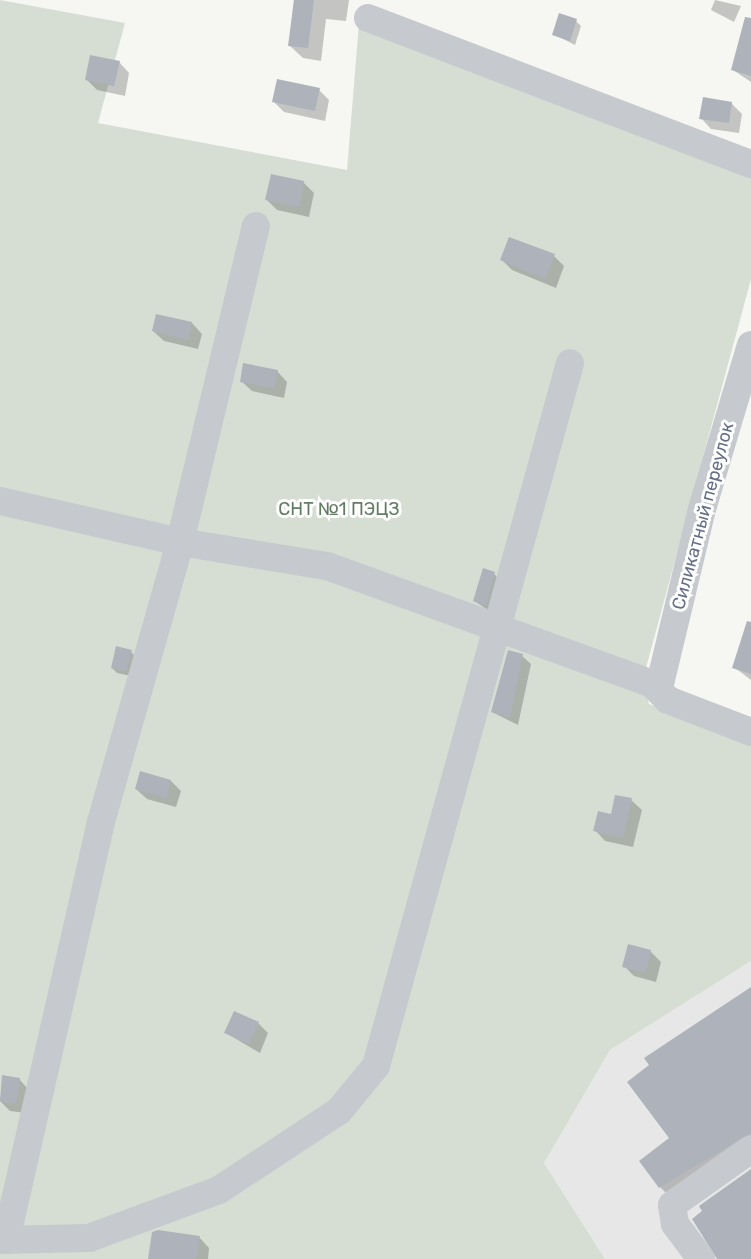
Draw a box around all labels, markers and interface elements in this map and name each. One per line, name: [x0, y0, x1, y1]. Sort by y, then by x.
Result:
street label: Силикатный переулок: [668, 420, 738, 612]
park label: СНТ №1 ПЭЦЗ: [278, 498, 400, 520]

